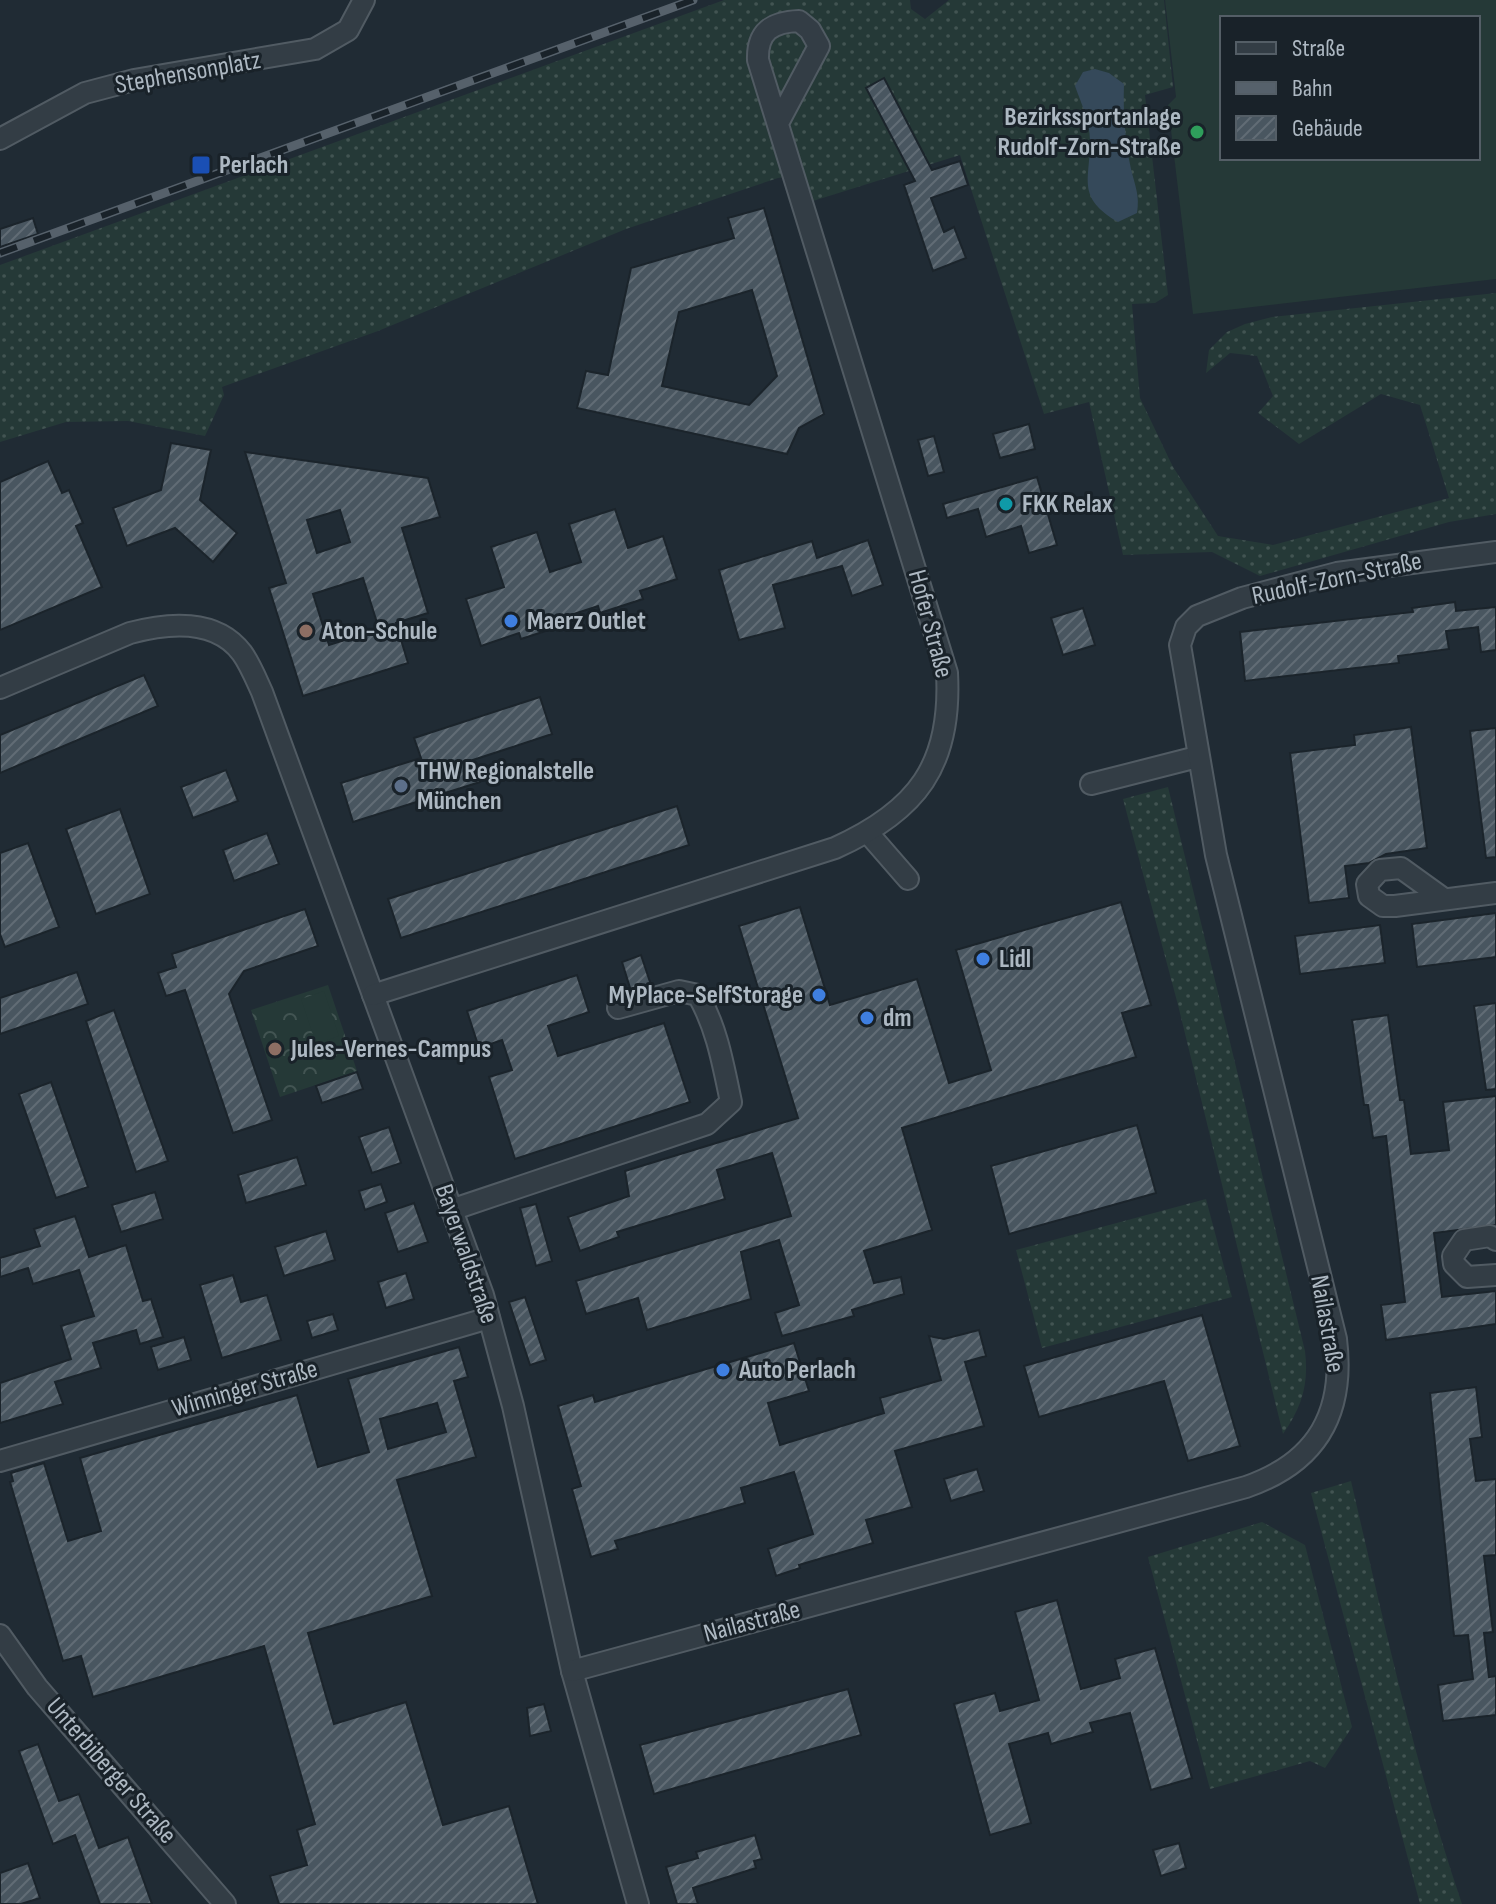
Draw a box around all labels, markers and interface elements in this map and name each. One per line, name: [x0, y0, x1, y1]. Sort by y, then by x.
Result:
legend: [1220, 16, 1480, 160]
text: Straße: [1292, 34, 1345, 63]
street label: Stephensonplatz: [113, 45, 263, 101]
text: Bahn: [1292, 74, 1333, 103]
place label: Bezirkssportanlage Rudolf-Zorn-Straße: [998, 102, 1181, 163]
text: Gebäude: [1292, 114, 1363, 143]
marker: Bezirkssportanlage Rudolf-Zorn-Straße: [1188, 123, 1206, 141]
place label: Perlach: [219, 150, 288, 181]
marker: Perlach: [190, 154, 212, 176]
place label: FKK Relax: [1022, 489, 1113, 520]
marker: FKK Relax: [997, 495, 1015, 513]
street label: Rudolf-Zorn-Straße: [1249, 546, 1425, 612]
street label: Hofer Straße: [901, 567, 959, 681]
place label: Maerz Outlet: [527, 606, 646, 637]
marker: Maerz Outlet: [502, 612, 520, 630]
place label: Aton-Schule: [321, 616, 437, 647]
marker: Aton-Schule: [297, 622, 315, 640]
place label: THW Regionalstelle München: [417, 756, 594, 817]
marker: THW Regionalstelle München: [392, 777, 410, 795]
place label: Lidl: [999, 944, 1031, 975]
marker: Lidl: [974, 950, 992, 968]
place label: MyPlace-SelfStorage: [608, 980, 803, 1011]
marker: MyPlace-SelfStorage: [810, 986, 828, 1004]
place label: dm: [883, 1003, 912, 1034]
marker: dm: [858, 1009, 876, 1027]
place label: Jules-Vernes-Campus: [290, 1034, 491, 1065]
marker: Jules-Vernes-Campus: [266, 1040, 284, 1058]
street label: Bayerwaldstraße: [428, 1180, 504, 1328]
street label: Nailastraße: [1303, 1273, 1351, 1375]
street label: Winninger Straße: [169, 1353, 321, 1425]
place label: Auto Perlach: [738, 1355, 856, 1386]
marker: Auto Perlach: [714, 1361, 732, 1379]
street label: Nailastraße: [700, 1594, 804, 1650]
street label: Unterbiberger Straße: [39, 1692, 183, 1850]

